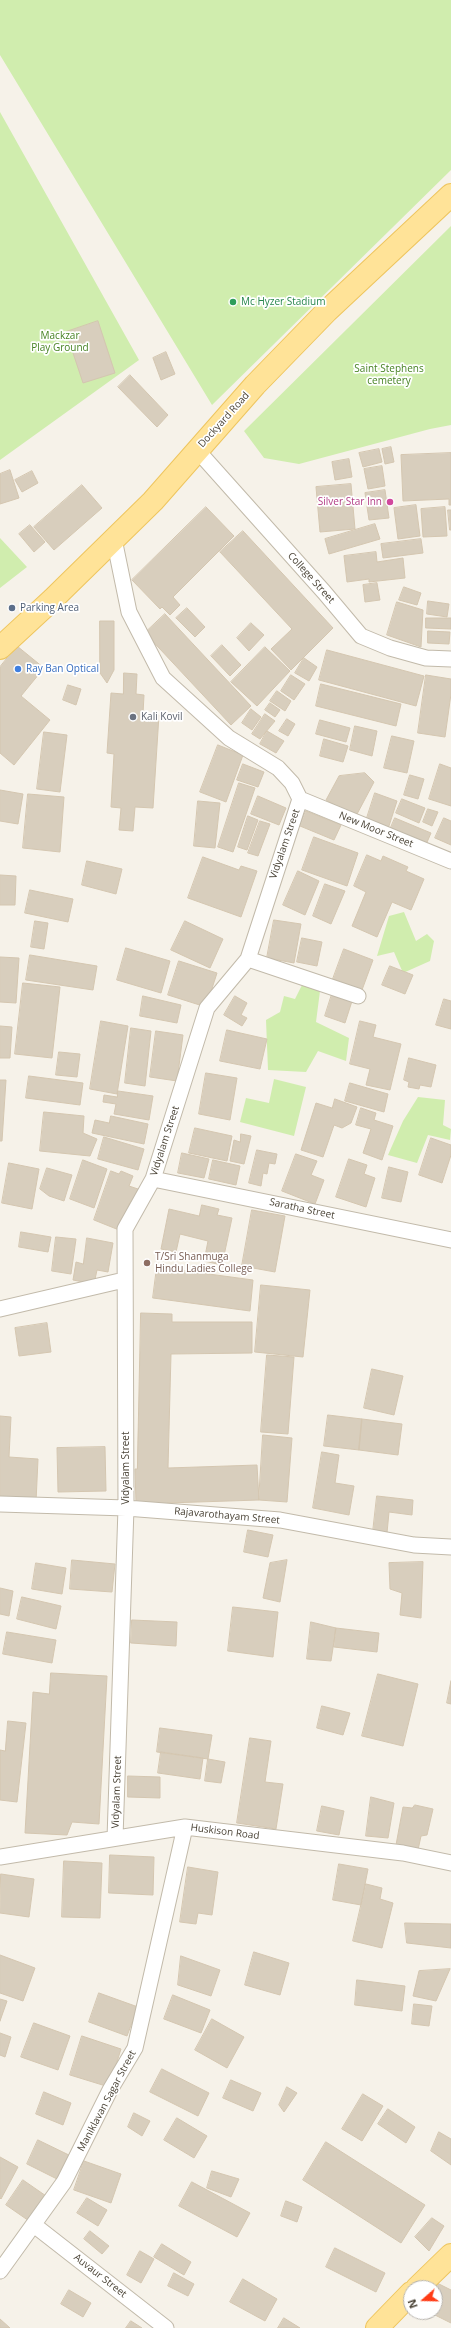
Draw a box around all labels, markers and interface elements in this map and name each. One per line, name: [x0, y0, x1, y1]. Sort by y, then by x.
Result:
place label: Mc Hyzer Stadium: [241, 296, 325, 308]
marker: Mc Hyzer Stadium: [228, 297, 238, 307]
park label: Mackzar Play Ground: [31, 330, 89, 354]
park label: Saint Stephens cemetery: [354, 363, 424, 386]
street label: Dockyard Road: [196, 390, 252, 450]
place label: Silver Star Inn: [318, 496, 382, 508]
marker: Silver Star Inn: [385, 497, 395, 507]
street label: College Street: [285, 550, 337, 606]
place label: Parking Area: [20, 602, 79, 614]
marker: Parking Area: [7, 603, 17, 613]
place label: Ray Ban Optical: [26, 663, 99, 675]
marker: Ray Ban Optical: [13, 664, 23, 674]
place label: Kali Kovil: [141, 711, 183, 723]
marker: Kali Kovil: [128, 712, 138, 722]
street label: Vidyalam Street: [267, 808, 303, 880]
street label: New Moor Street: [337, 810, 415, 850]
street label: Vidyalam Street: [148, 1104, 182, 1178]
street label: Saratha Street: [268, 1196, 336, 1222]
place label: T/Sri Shanmuga Hindu Ladies College: [155, 1251, 252, 1274]
marker: T/Sri Shanmuga Hindu Ladies College: [142, 1258, 152, 1268]
street label: Vidyalam Street: [120, 1431, 132, 1505]
street label: Rajavarothayam Street: [174, 1505, 280, 1527]
street label: Vidyalam Street: [110, 1755, 124, 1829]
street label: Huskison Road: [190, 1822, 260, 1842]
street label: Maniklavan Sagar Street: [75, 2049, 139, 2153]
street label: Auvaur Street: [71, 2252, 129, 2300]
north arrow: [403, 2280, 443, 2320]
text: N: [404, 2297, 421, 2311]

